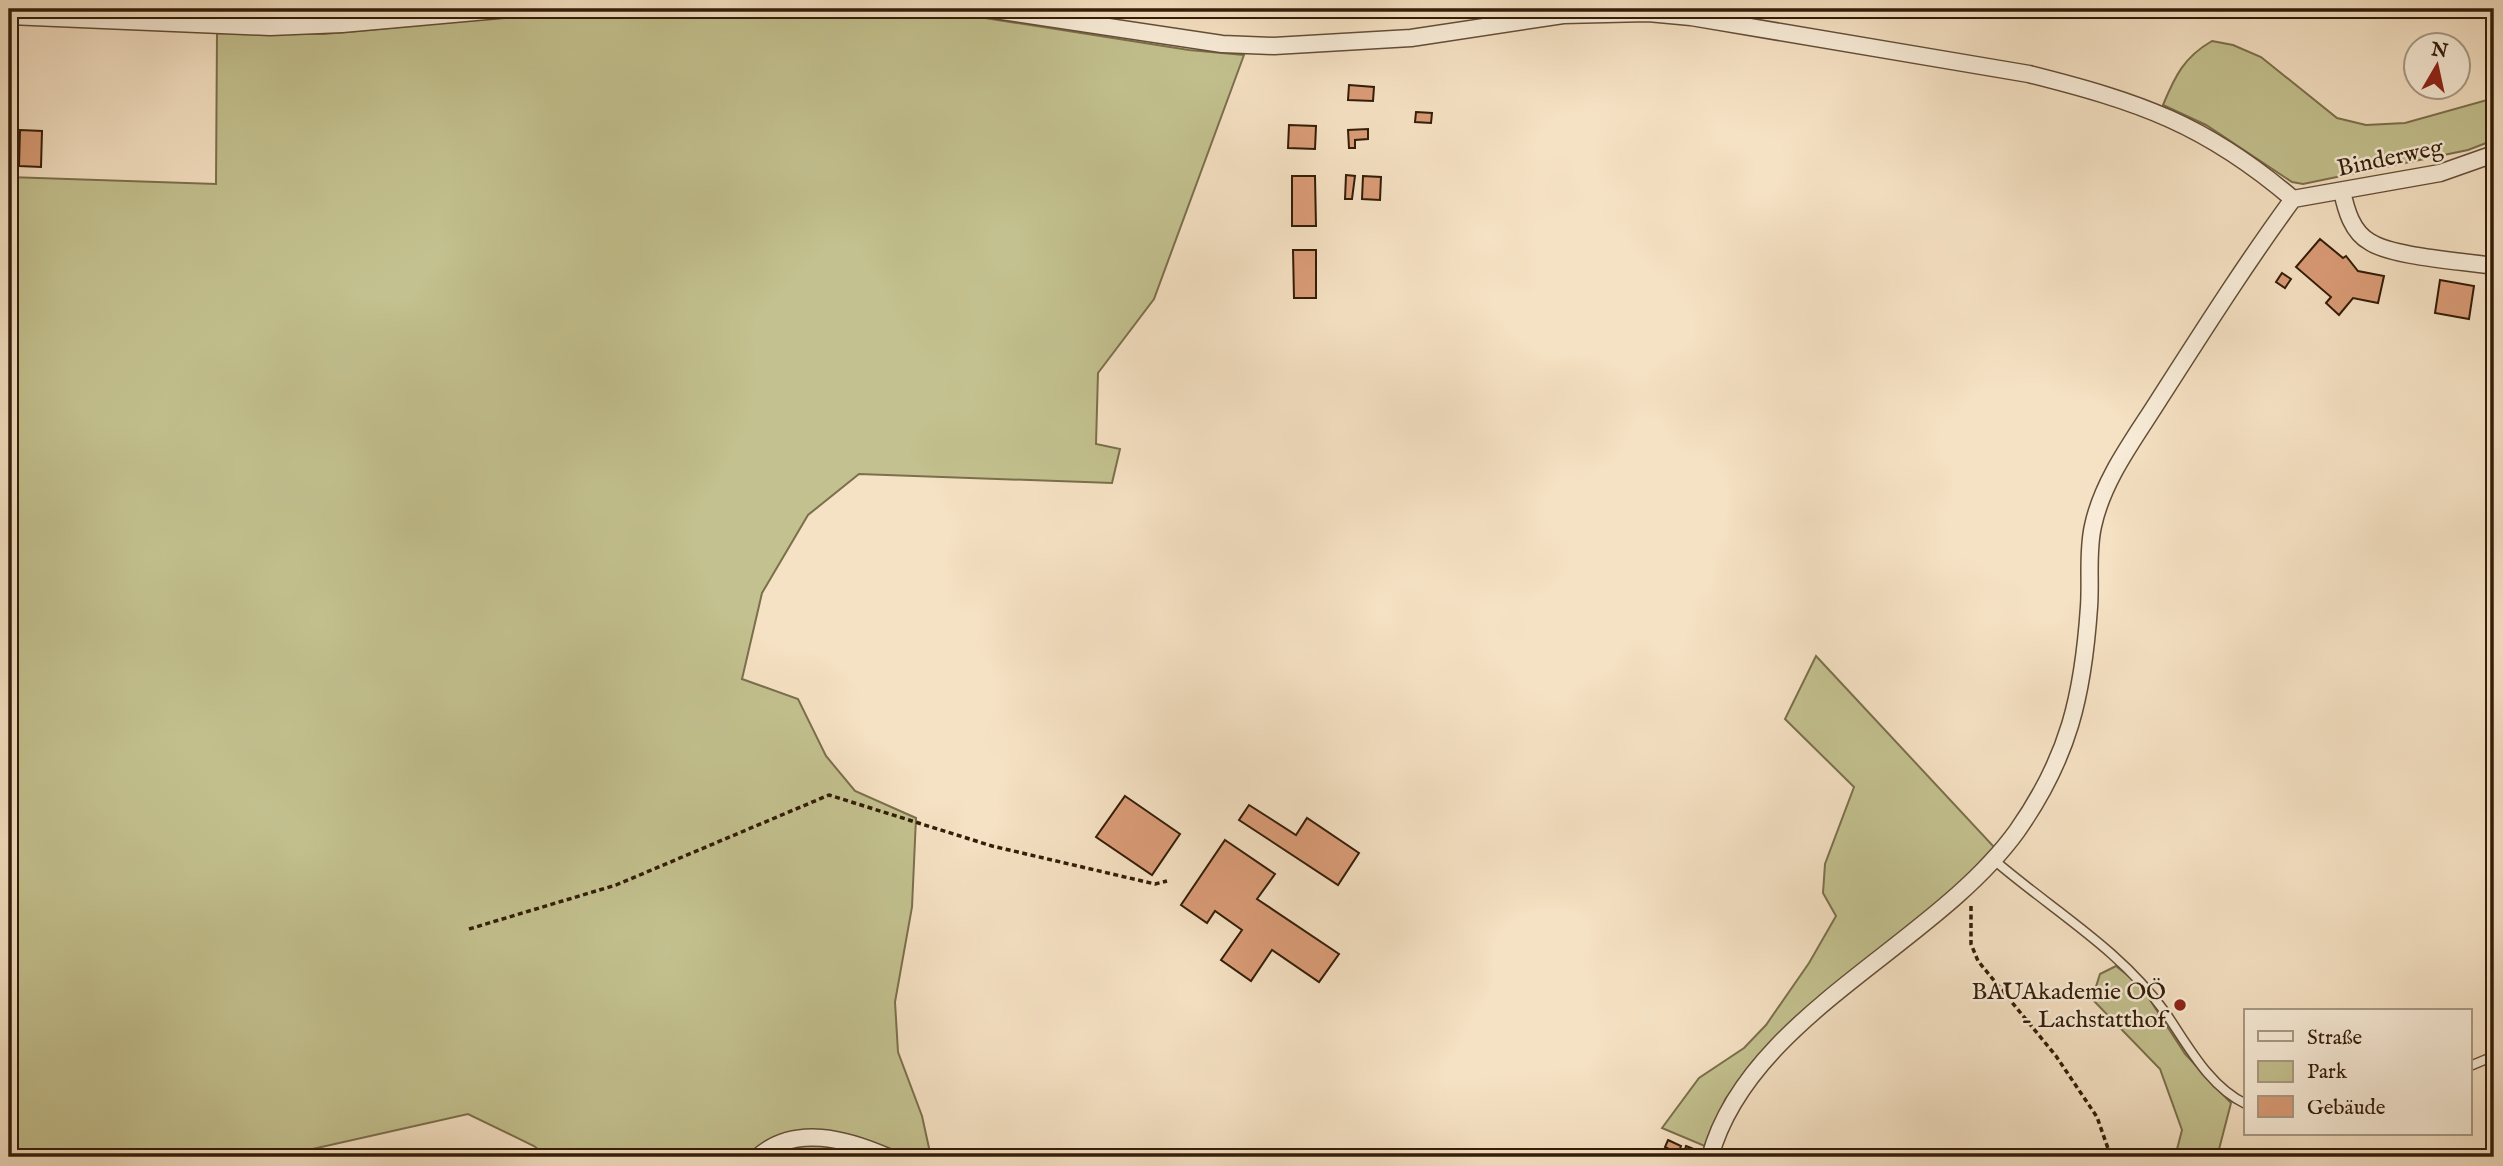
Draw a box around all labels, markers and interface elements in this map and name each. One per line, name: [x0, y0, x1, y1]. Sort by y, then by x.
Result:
north arrow: [2402, 32, 2472, 102]
text: N: [2428, 38, 2450, 64]
street label: Binderweg: [2335, 132, 2447, 185]
place label: BAUAkademie OÖ - Lachstatthof: [1971, 977, 2170, 1036]
marker: BAUAkademie OÖ - Lachstatthof: [2172, 997, 2188, 1013]
legend: [2244, 1009, 2472, 1134]
text: Straße: [2307, 1025, 2363, 1052]
text: Park: [2307, 1059, 2348, 1086]
text: Gebäude: [2307, 1095, 2386, 1122]

